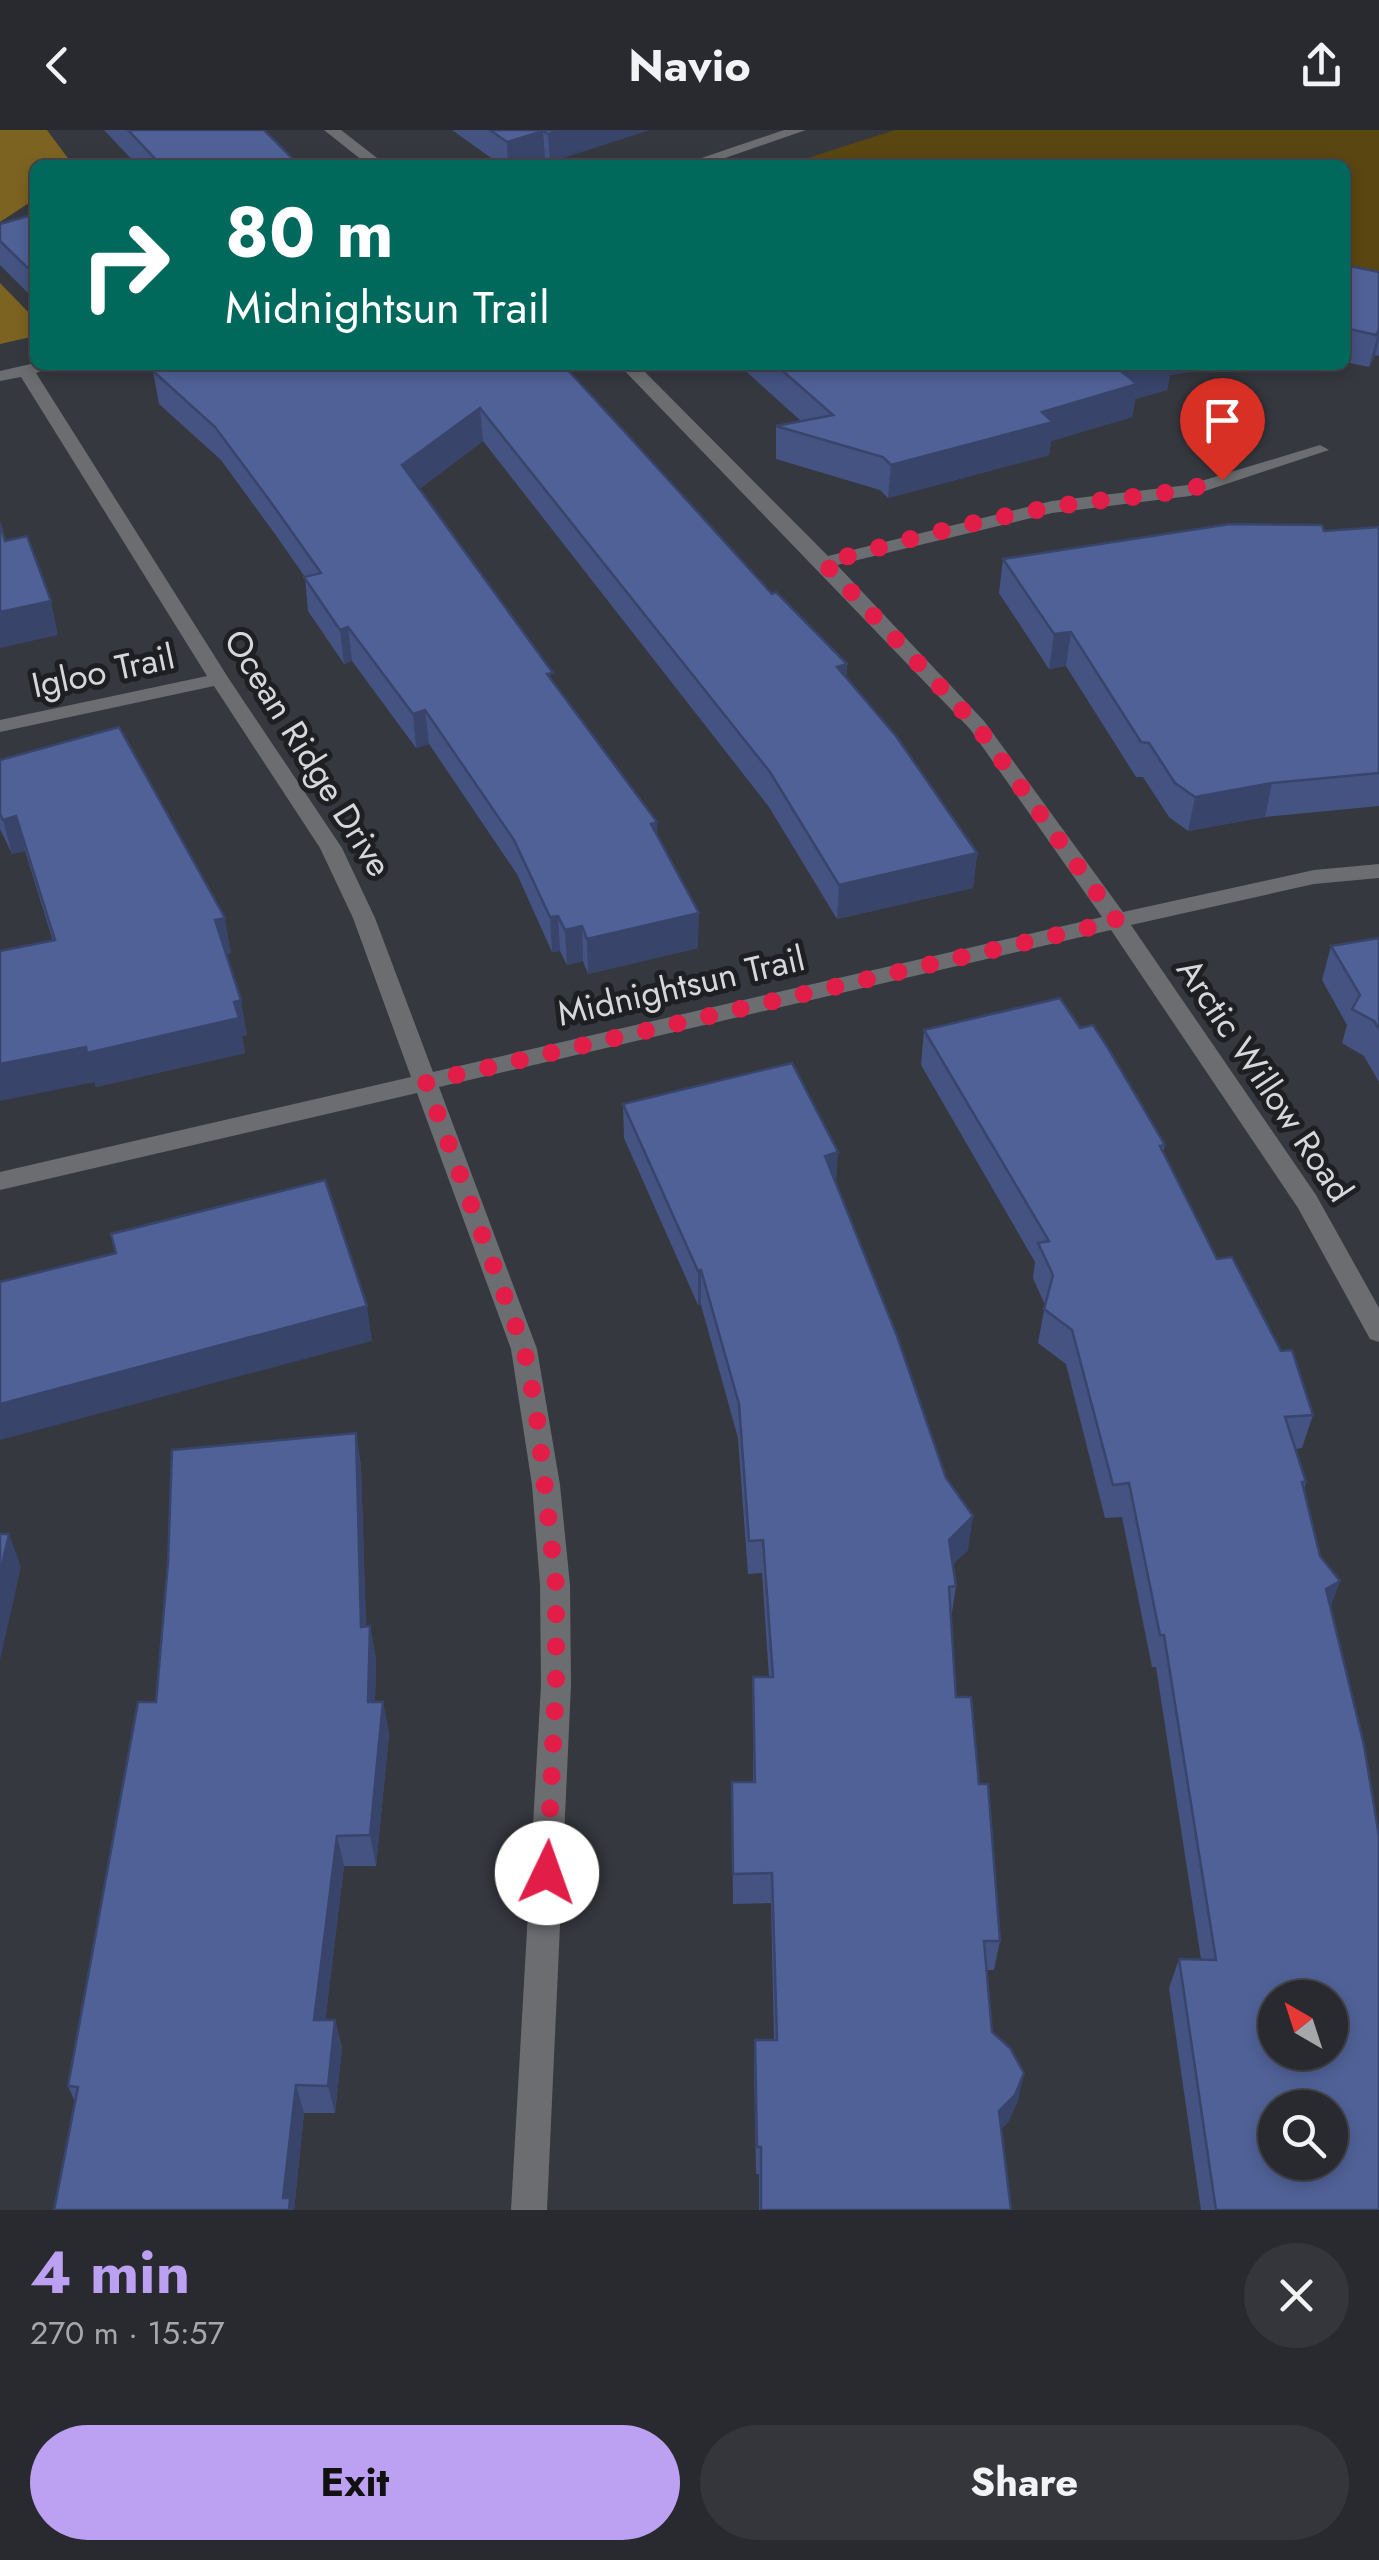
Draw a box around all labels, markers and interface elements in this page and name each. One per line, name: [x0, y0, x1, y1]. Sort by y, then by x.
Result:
text: Navio: [628, 33, 751, 98]
icon: back: [30, 38, 85, 93]
icon: share: [1294, 38, 1349, 93]
text: 80 m: [225, 182, 394, 283]
icon: right: [60, 200, 190, 330]
text: Midnightsun Trail: [225, 275, 550, 340]
pin: [1180, 378, 1265, 481]
icon: arrive: [1195, 393, 1250, 448]
street label: Ocean Ridge Drive: [212, 620, 404, 886]
street label: Igloo Trail: [27, 631, 179, 711]
street label: Midnightsun Trail: [552, 933, 810, 1039]
street label: Arctic Willow Road: [1165, 948, 1365, 1212]
position arrow: [495, 1821, 599, 1925]
north arrow: [1258, 1980, 1348, 2070]
map controls: [1258, 1980, 1348, 2180]
button: search: [1258, 2090, 1348, 2180]
text: 4 min: [30, 2229, 190, 2316]
button: close: [1244, 2243, 1349, 2348]
text: 270 m · 15:57: [30, 2310, 224, 2356]
button: Exit: [30, 2425, 680, 2540]
button: Share: [700, 2425, 1349, 2540]

